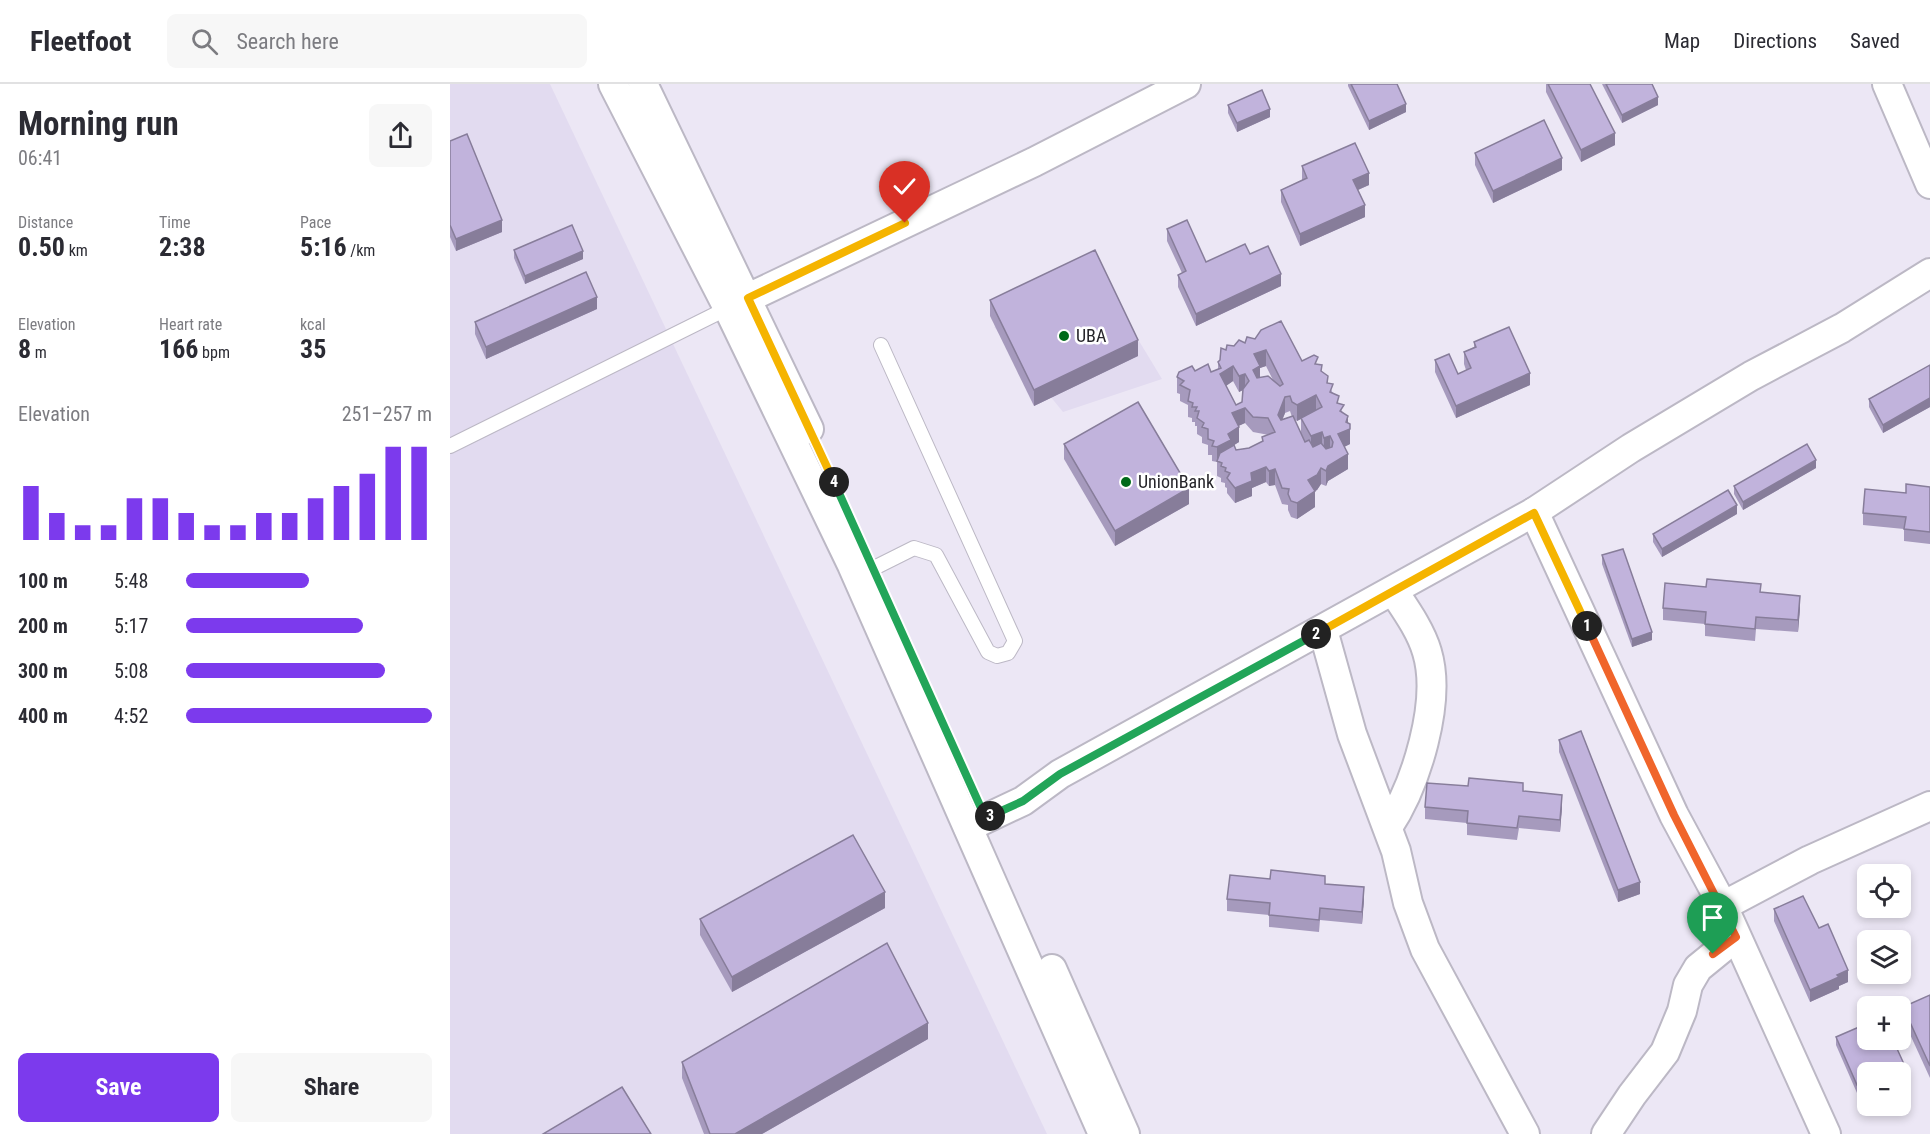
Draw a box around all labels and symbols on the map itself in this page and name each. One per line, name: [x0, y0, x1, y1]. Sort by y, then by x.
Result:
pin: [879, 161, 930, 223]
place label: UBA: [1076, 325, 1107, 346]
marker: UBA: [1057, 329, 1071, 343]
pin: 4: [819, 467, 849, 497]
place label: UnionBank: [1138, 471, 1214, 492]
marker: UnionBank: [1119, 475, 1133, 489]
pin: 1: [1572, 611, 1602, 641]
pin: 2: [1301, 619, 1331, 649]
pin: 3: [975, 801, 1005, 831]
pin: [1687, 892, 1738, 954]

